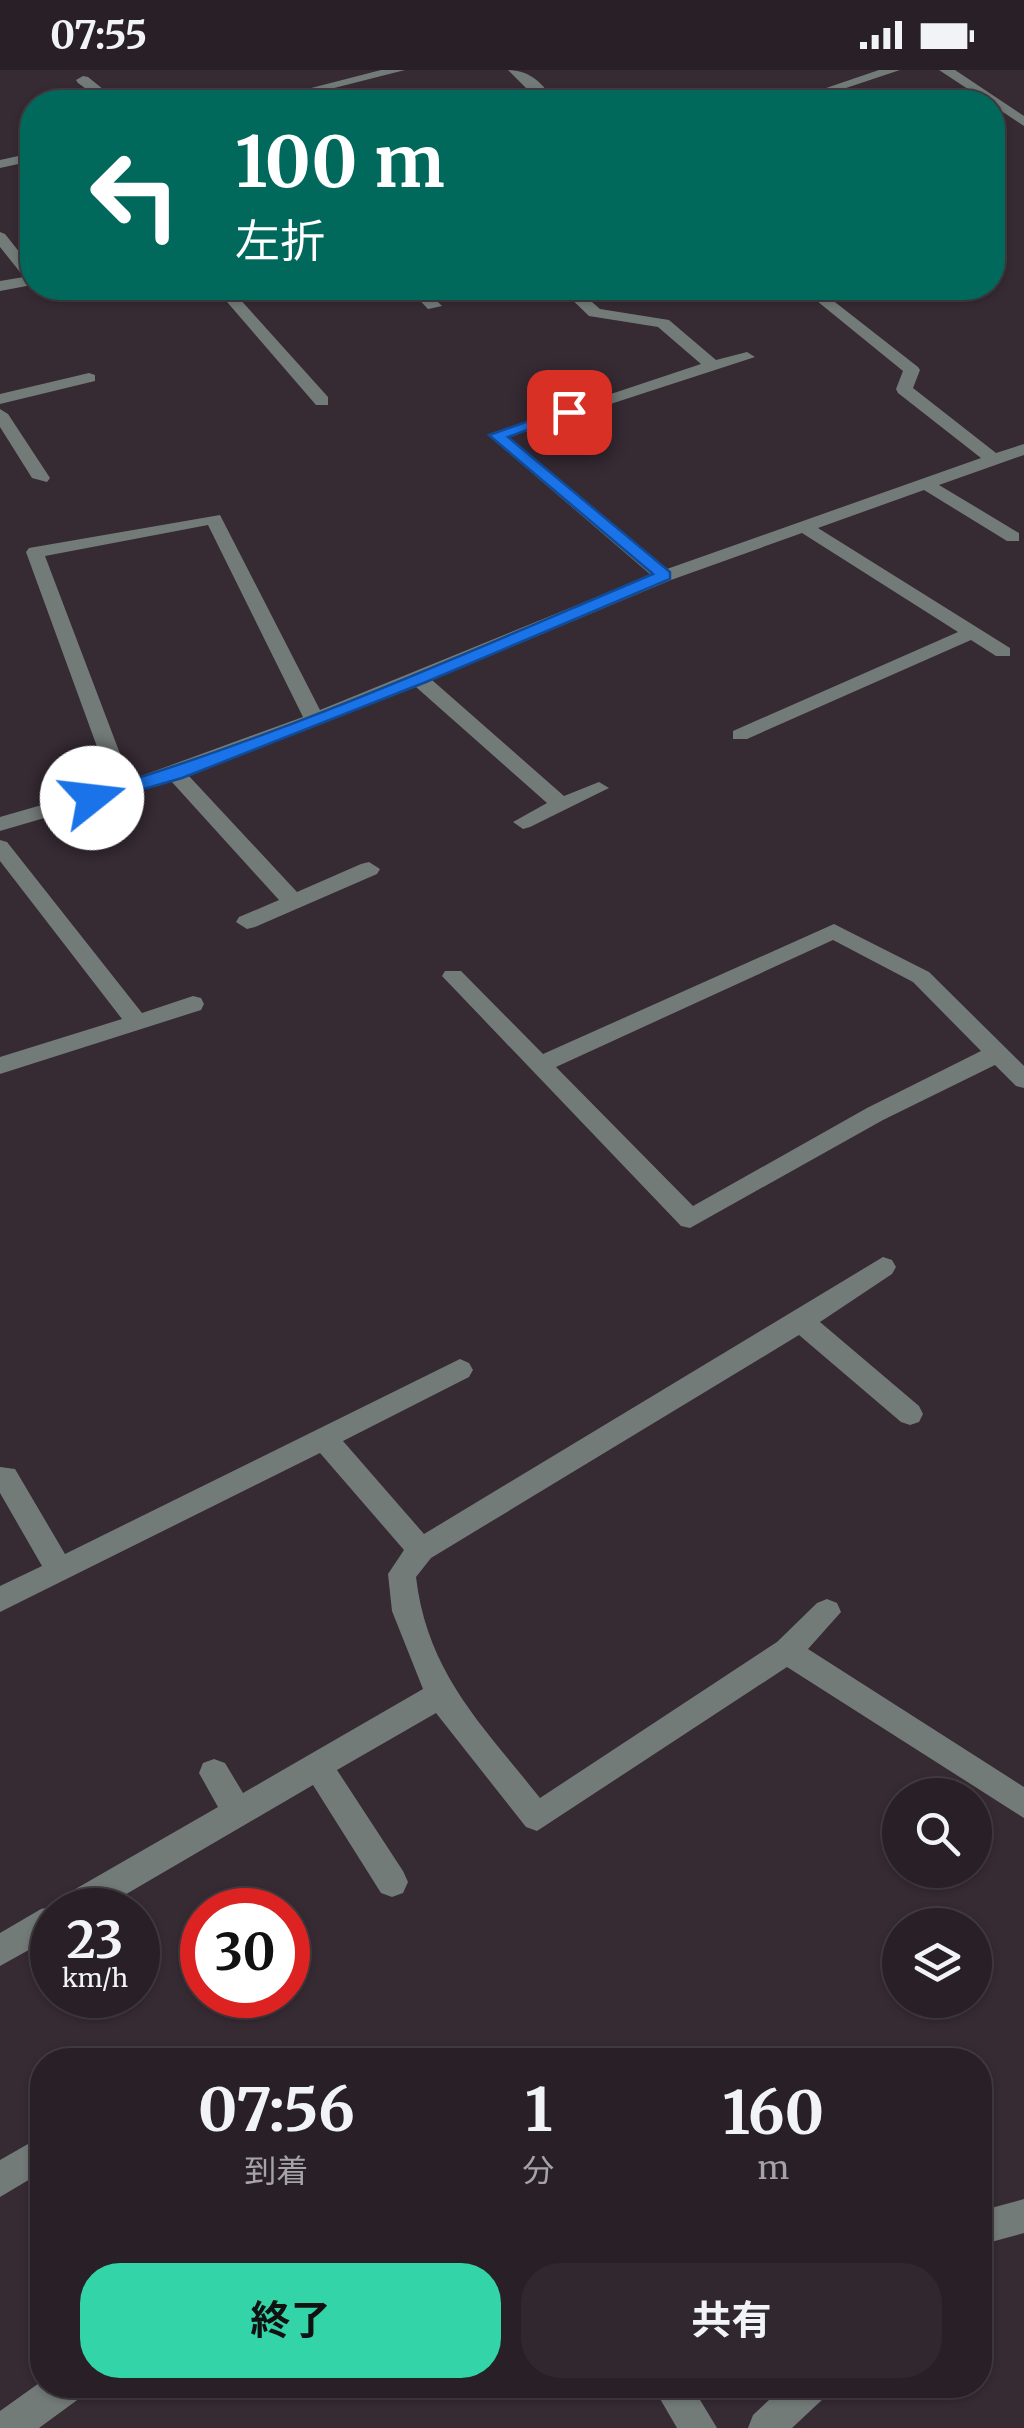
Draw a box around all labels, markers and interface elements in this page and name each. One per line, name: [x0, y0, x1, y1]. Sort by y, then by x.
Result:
text: 07:55: [50, 12, 147, 59]
text: 100 m: [235, 118, 445, 206]
icon: left: [70, 130, 200, 260]
text: 左折: [235, 213, 325, 269]
pin: [527, 370, 612, 455]
icon: arrive: [542, 385, 597, 440]
position arrow: [40, 746, 144, 850]
map controls: [882, 1778, 992, 2018]
button: search: [882, 1778, 992, 1888]
speed limit sign: 30: [180, 1888, 310, 2018]
button: layers: [882, 1908, 992, 2018]
text: 23: [67, 1909, 123, 1972]
text: km/h: [62, 1962, 128, 1994]
text: 07:56: [198, 2072, 355, 2147]
text: 1: [525, 2072, 552, 2147]
text: 160: [722, 2075, 824, 2150]
text: m: [757, 2148, 789, 2188]
text: 到着: [244, 2151, 308, 2191]
text: 分: [523, 2151, 555, 2191]
button: 終了: [80, 2263, 501, 2378]
button: 共有: [521, 2263, 942, 2378]

